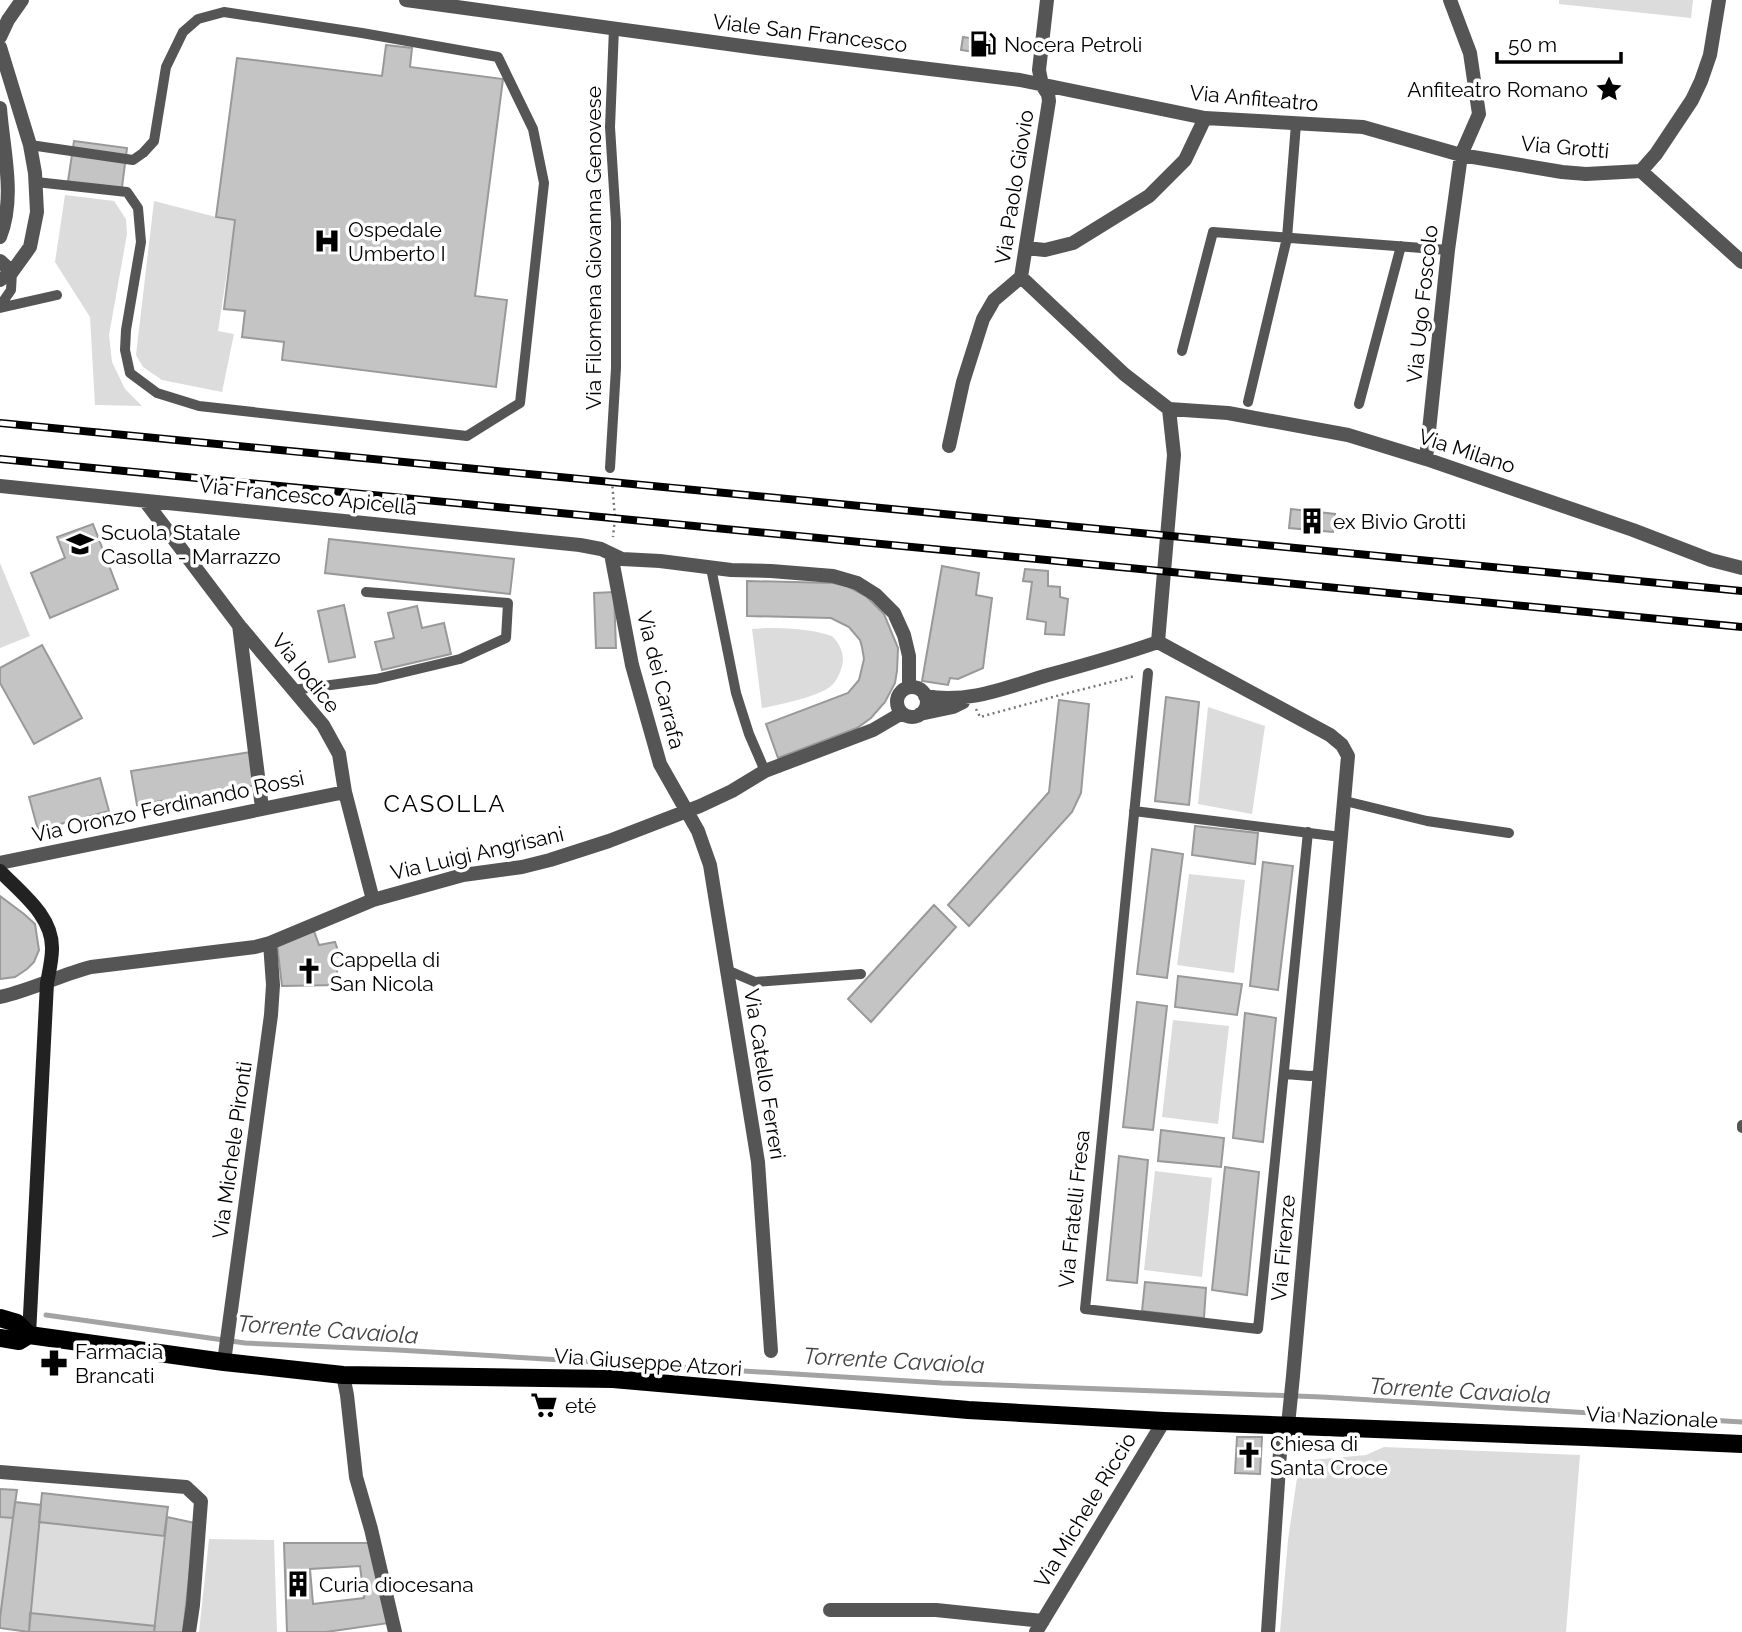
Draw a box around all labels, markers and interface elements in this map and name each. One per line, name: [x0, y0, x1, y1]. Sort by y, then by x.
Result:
street label: Viale San Francesco: [711, 9, 909, 57]
scale bar: [1497, 21, 1621, 65]
fuel station icon: Nocera Petroli: [968, 29, 998, 59]
place label: Nocera Petroli: [1004, 32, 1142, 57]
text: 50 m: [1508, 32, 1557, 57]
place icon: Anfiteatro Romano: [1594, 74, 1624, 104]
place label: Anfiteatro Romano: [1407, 77, 1588, 102]
street label: Via Anfiteatro: [1189, 80, 1319, 116]
street label: Via Filomena Giovanna Genovese: [581, 86, 606, 410]
street label: Via Paolo Giovio: [989, 108, 1039, 266]
street label: Via Grotti: [1520, 131, 1610, 163]
place label: Ospedale Umberto I: [348, 217, 446, 266]
street label: Via Ugo Foscolo: [1401, 224, 1443, 384]
hospital icon: Ospedale Umberto I: [312, 226, 342, 256]
street label: Via Milano: [1415, 424, 1519, 478]
street label: Via Francesco Apicella: [198, 472, 418, 520]
building icon: ex Bivio Grotti: [1297, 506, 1327, 536]
place label: ex Bivio Grotti: [1333, 509, 1466, 534]
place label: Scuola Statale Casolla - Marrazzo: [101, 520, 281, 569]
school or university icon: Scuola Statale Casolla - Marrazzo: [65, 529, 95, 559]
street label: Via dei Carrafa: [632, 608, 690, 752]
street label: Via Iodice: [267, 628, 345, 718]
street label: Via Oronzo Ferdinando Rossi: [30, 765, 306, 847]
district label: CASOLLA: [383, 789, 507, 818]
street label: Via Luigi Angrisani: [388, 821, 566, 885]
place label: Cappella di San Nicola: [330, 947, 440, 996]
church icon: Cappella di San Nicola: [294, 956, 324, 986]
street label: Via Catello Ferreri: [739, 987, 791, 1161]
street label: Via Michele Pironti: [207, 1060, 257, 1240]
street label: Via Fratelli Fresa: [1053, 1129, 1095, 1289]
street label: Via Firenze: [1266, 1194, 1300, 1302]
water label: Torrente Cavaiola: [237, 1309, 420, 1349]
place label: Farmacia Brancati: [75, 1339, 163, 1388]
water label: Torrente Cavaiola: [803, 1342, 986, 1378]
street label: Via Giuseppe Atzori: [553, 1343, 743, 1381]
pharmacy icon: Farmacia Brancati: [39, 1348, 69, 1378]
water label: Torrente Cavaiola: [1369, 1372, 1552, 1408]
supermarket icon: eté: [529, 1390, 559, 1420]
place label: eté: [565, 1393, 596, 1418]
street label: Via Nazionale: [1585, 1401, 1719, 1433]
street label: Via Michele Riccio: [1029, 1428, 1141, 1592]
place label: Chiesa di Santa Croce: [1270, 1431, 1388, 1480]
church icon: Chiesa di Santa Croce: [1234, 1440, 1264, 1470]
building icon: Curia diocesana: [283, 1569, 313, 1599]
place label: Curia diocesana: [319, 1572, 474, 1597]

